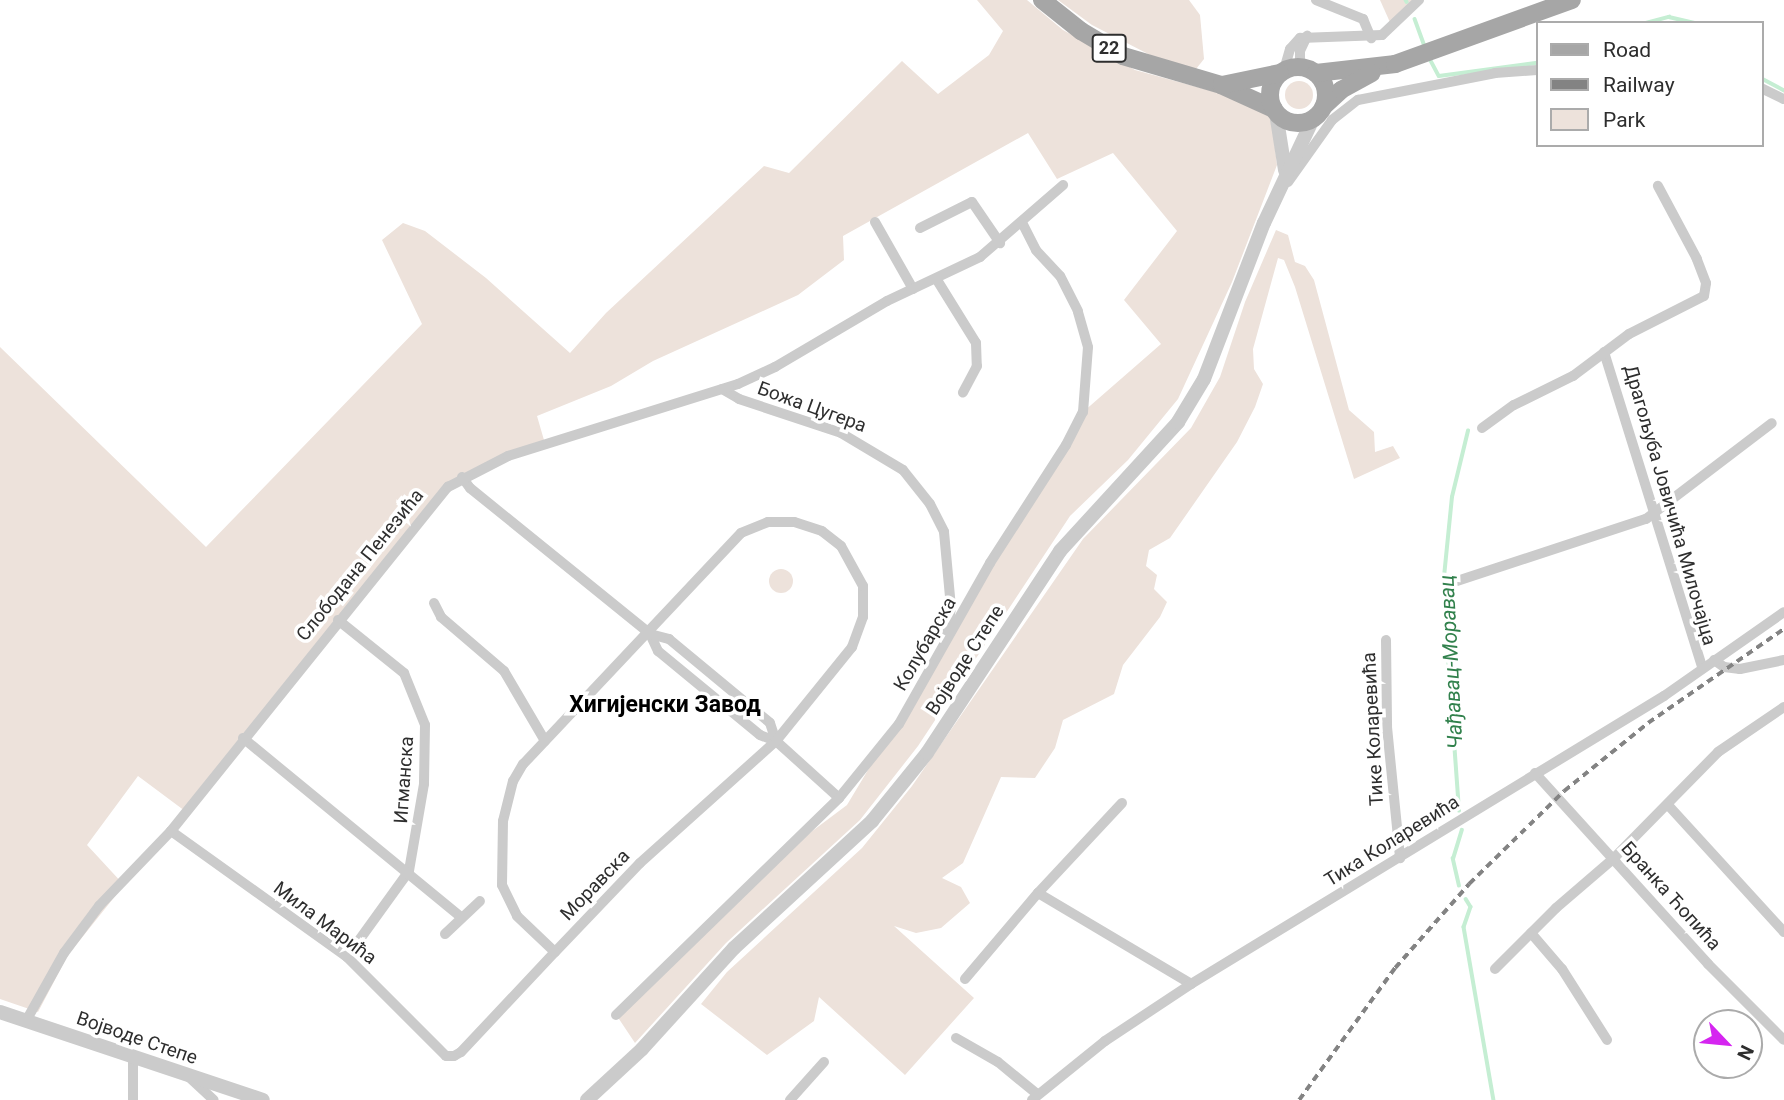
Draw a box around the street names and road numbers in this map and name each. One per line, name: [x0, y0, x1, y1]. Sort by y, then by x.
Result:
road number: 22: [1092, 33, 1126, 62]
street label: Драгољуба Јовичића Милочајца: [1619, 362, 1721, 648]
street label: Божа Цугера: [755, 377, 869, 437]
street label: Слободана Пенезића: [292, 484, 428, 646]
street label: Колубарска: [889, 593, 961, 695]
street label: Војводе Степе: [921, 601, 1009, 719]
street label: Тике Коларевића: [1358, 652, 1388, 806]
street label: Игманска: [390, 736, 418, 824]
street label: Тика Коларевића: [1321, 790, 1463, 892]
street label: Бранка Ћопића: [1616, 837, 1726, 955]
street label: Моравска: [556, 845, 634, 925]
street label: Мила Марића: [269, 877, 381, 969]
street label: Војводе Степе: [74, 1007, 200, 1069]

